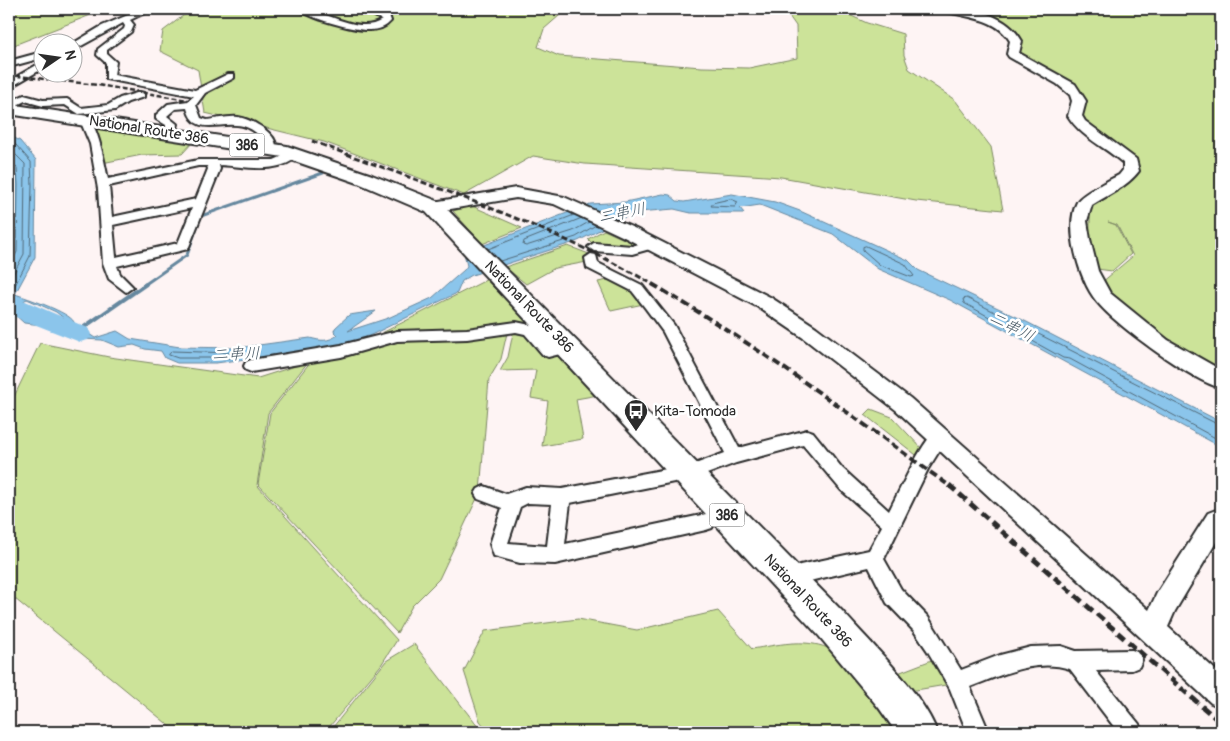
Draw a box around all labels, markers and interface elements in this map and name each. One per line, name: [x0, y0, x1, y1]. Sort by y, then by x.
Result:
north arrow: [32, 32, 82, 82]
text: N: [61, 49, 80, 62]
street label: National Route 386: [88, 111, 210, 149]
road number: 386: [230, 134, 264, 156]
water label: 二串川: [597, 199, 647, 227]
street label: National Route 386: [480, 257, 578, 357]
water label: 二串川: [986, 307, 1038, 347]
water label: 二串川: [212, 343, 260, 365]
bus stop icon: Kita-Tomoda: [623, 398, 649, 432]
place label: Kita-Tomoda: [654, 402, 736, 421]
road number: 386: [710, 504, 744, 526]
street label: National Route 386: [760, 550, 856, 652]

